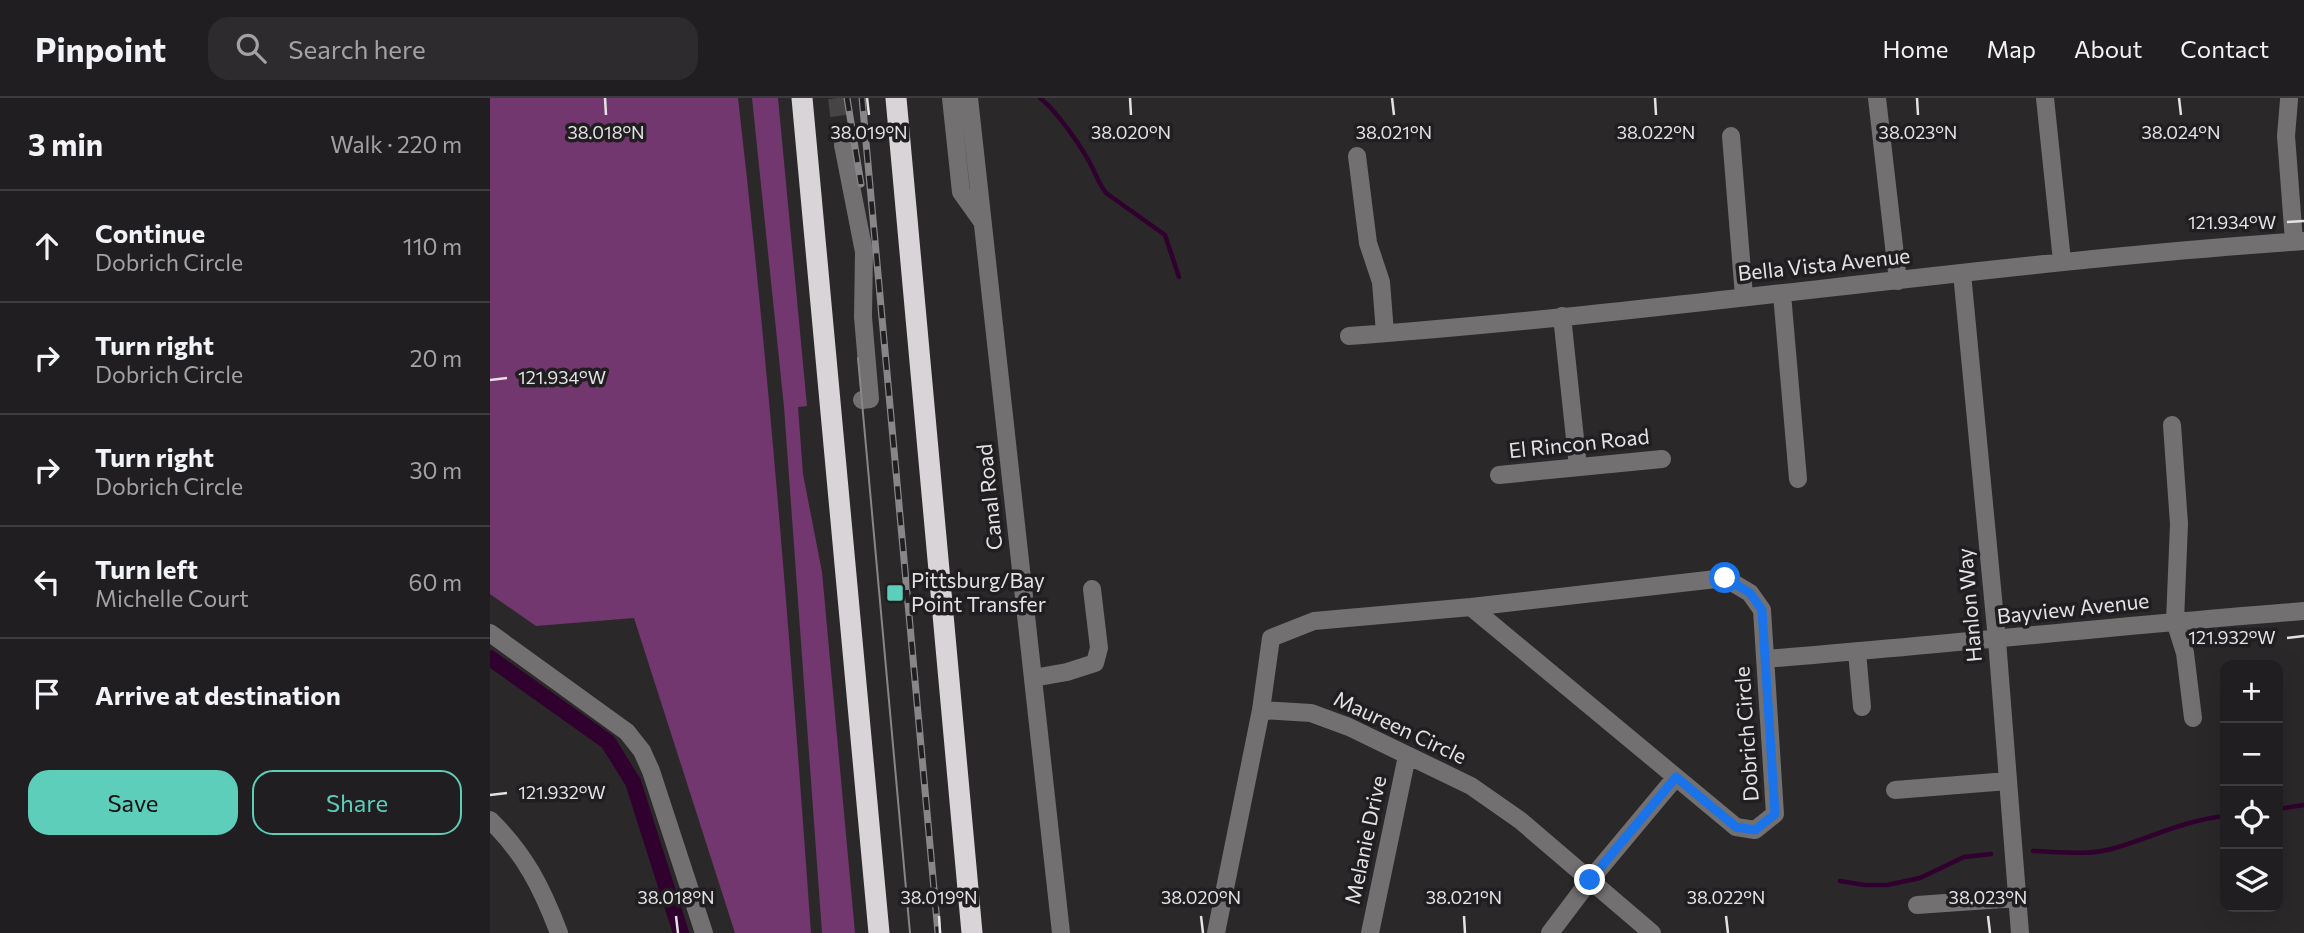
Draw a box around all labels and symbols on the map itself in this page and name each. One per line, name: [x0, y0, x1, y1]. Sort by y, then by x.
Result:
text: 38.018°N: [567, 121, 645, 143]
text: 38.019°N: [830, 121, 908, 143]
text: 38.020°N: [1091, 121, 1171, 143]
text: 38.021°N: [1356, 121, 1432, 143]
text: 38.022°N: [1617, 121, 1695, 143]
text: 38.023°N: [1879, 121, 1957, 143]
text: 38.024°N: [2142, 121, 2221, 143]
text: 121.934°W: [2188, 211, 2276, 233]
street label: Bella Vista Avenue: [1736, 242, 1911, 285]
text: 121.934°W: [518, 366, 606, 388]
street label: El Rincon Road: [1507, 423, 1650, 462]
street label: Canal Road: [970, 443, 1007, 552]
street label: Hanlon Way: [1951, 547, 1986, 663]
route start: [1709, 562, 1740, 593]
place label: Pittsburg/Bay Point Transfer: [911, 567, 1046, 616]
marker: Pittsburg/Bay Point Transfer: [885, 583, 905, 603]
street label: Bayview Avenue: [1995, 587, 2150, 628]
text: 121.932°W: [2188, 626, 2276, 648]
street label: Dobrich Circle: [1728, 666, 1763, 802]
street label: Maureen Circle: [1330, 685, 1471, 768]
street label: Melanie Drive: [1339, 773, 1390, 906]
text: 121.932°W: [518, 781, 606, 803]
route end: [1574, 864, 1605, 895]
text: 38.018°N: [637, 886, 715, 908]
text: 38.019°N: [900, 886, 978, 908]
text: 38.020°N: [1161, 886, 1241, 908]
text: 38.021°N: [1426, 886, 1502, 908]
text: 38.022°N: [1687, 886, 1765, 908]
text: 38.023°N: [1949, 886, 2027, 908]

